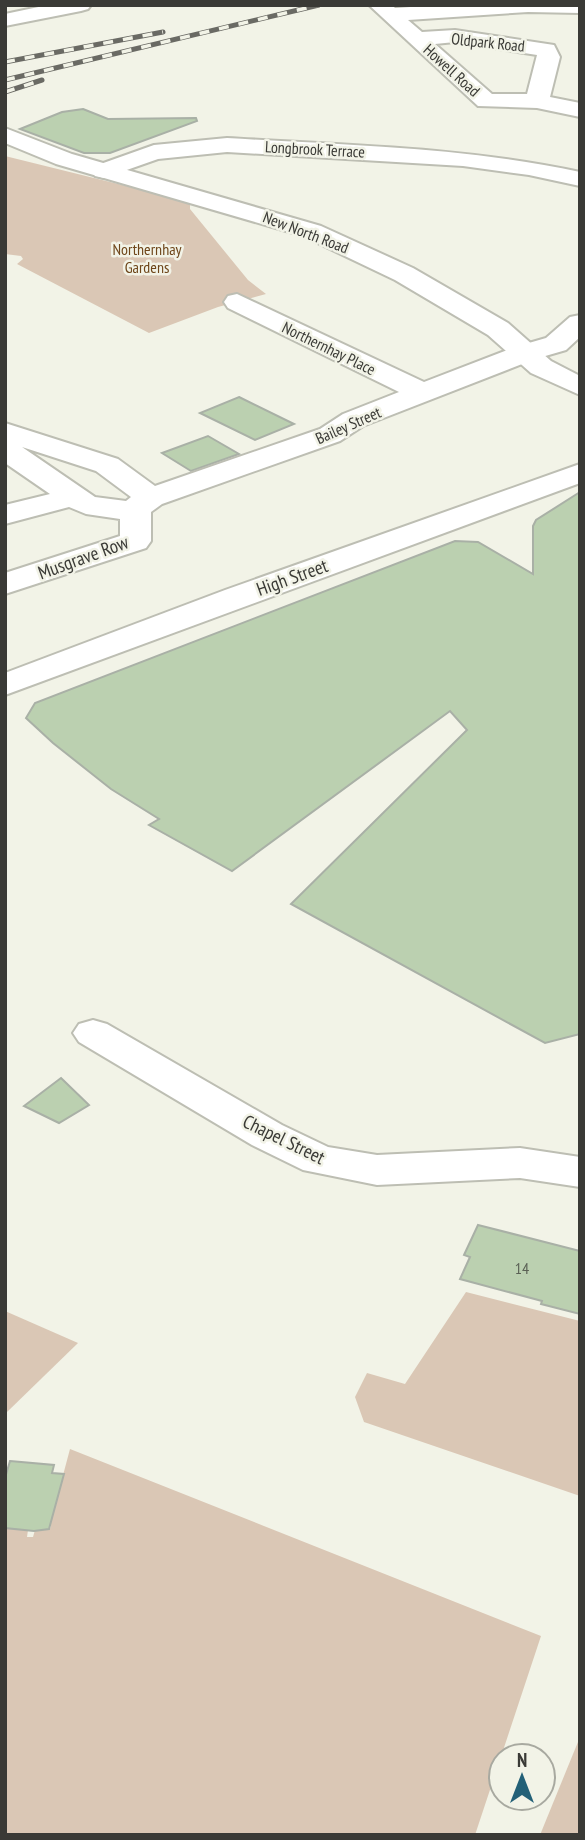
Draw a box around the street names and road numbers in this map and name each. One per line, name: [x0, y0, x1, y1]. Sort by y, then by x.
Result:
street label: Oldpark Road: [450, 28, 526, 56]
street label: Howell Road: [420, 39, 485, 101]
street label: Longbrook Terrace: [265, 136, 365, 162]
street label: New North Road: [260, 207, 352, 257]
street label: Northernhay Place: [279, 317, 379, 379]
street label: Bailey Street: [312, 401, 384, 448]
street label: Musgrave Row: [34, 529, 132, 584]
street label: High Street: [253, 553, 332, 601]
street label: Chapel Street: [239, 1109, 330, 1170]

